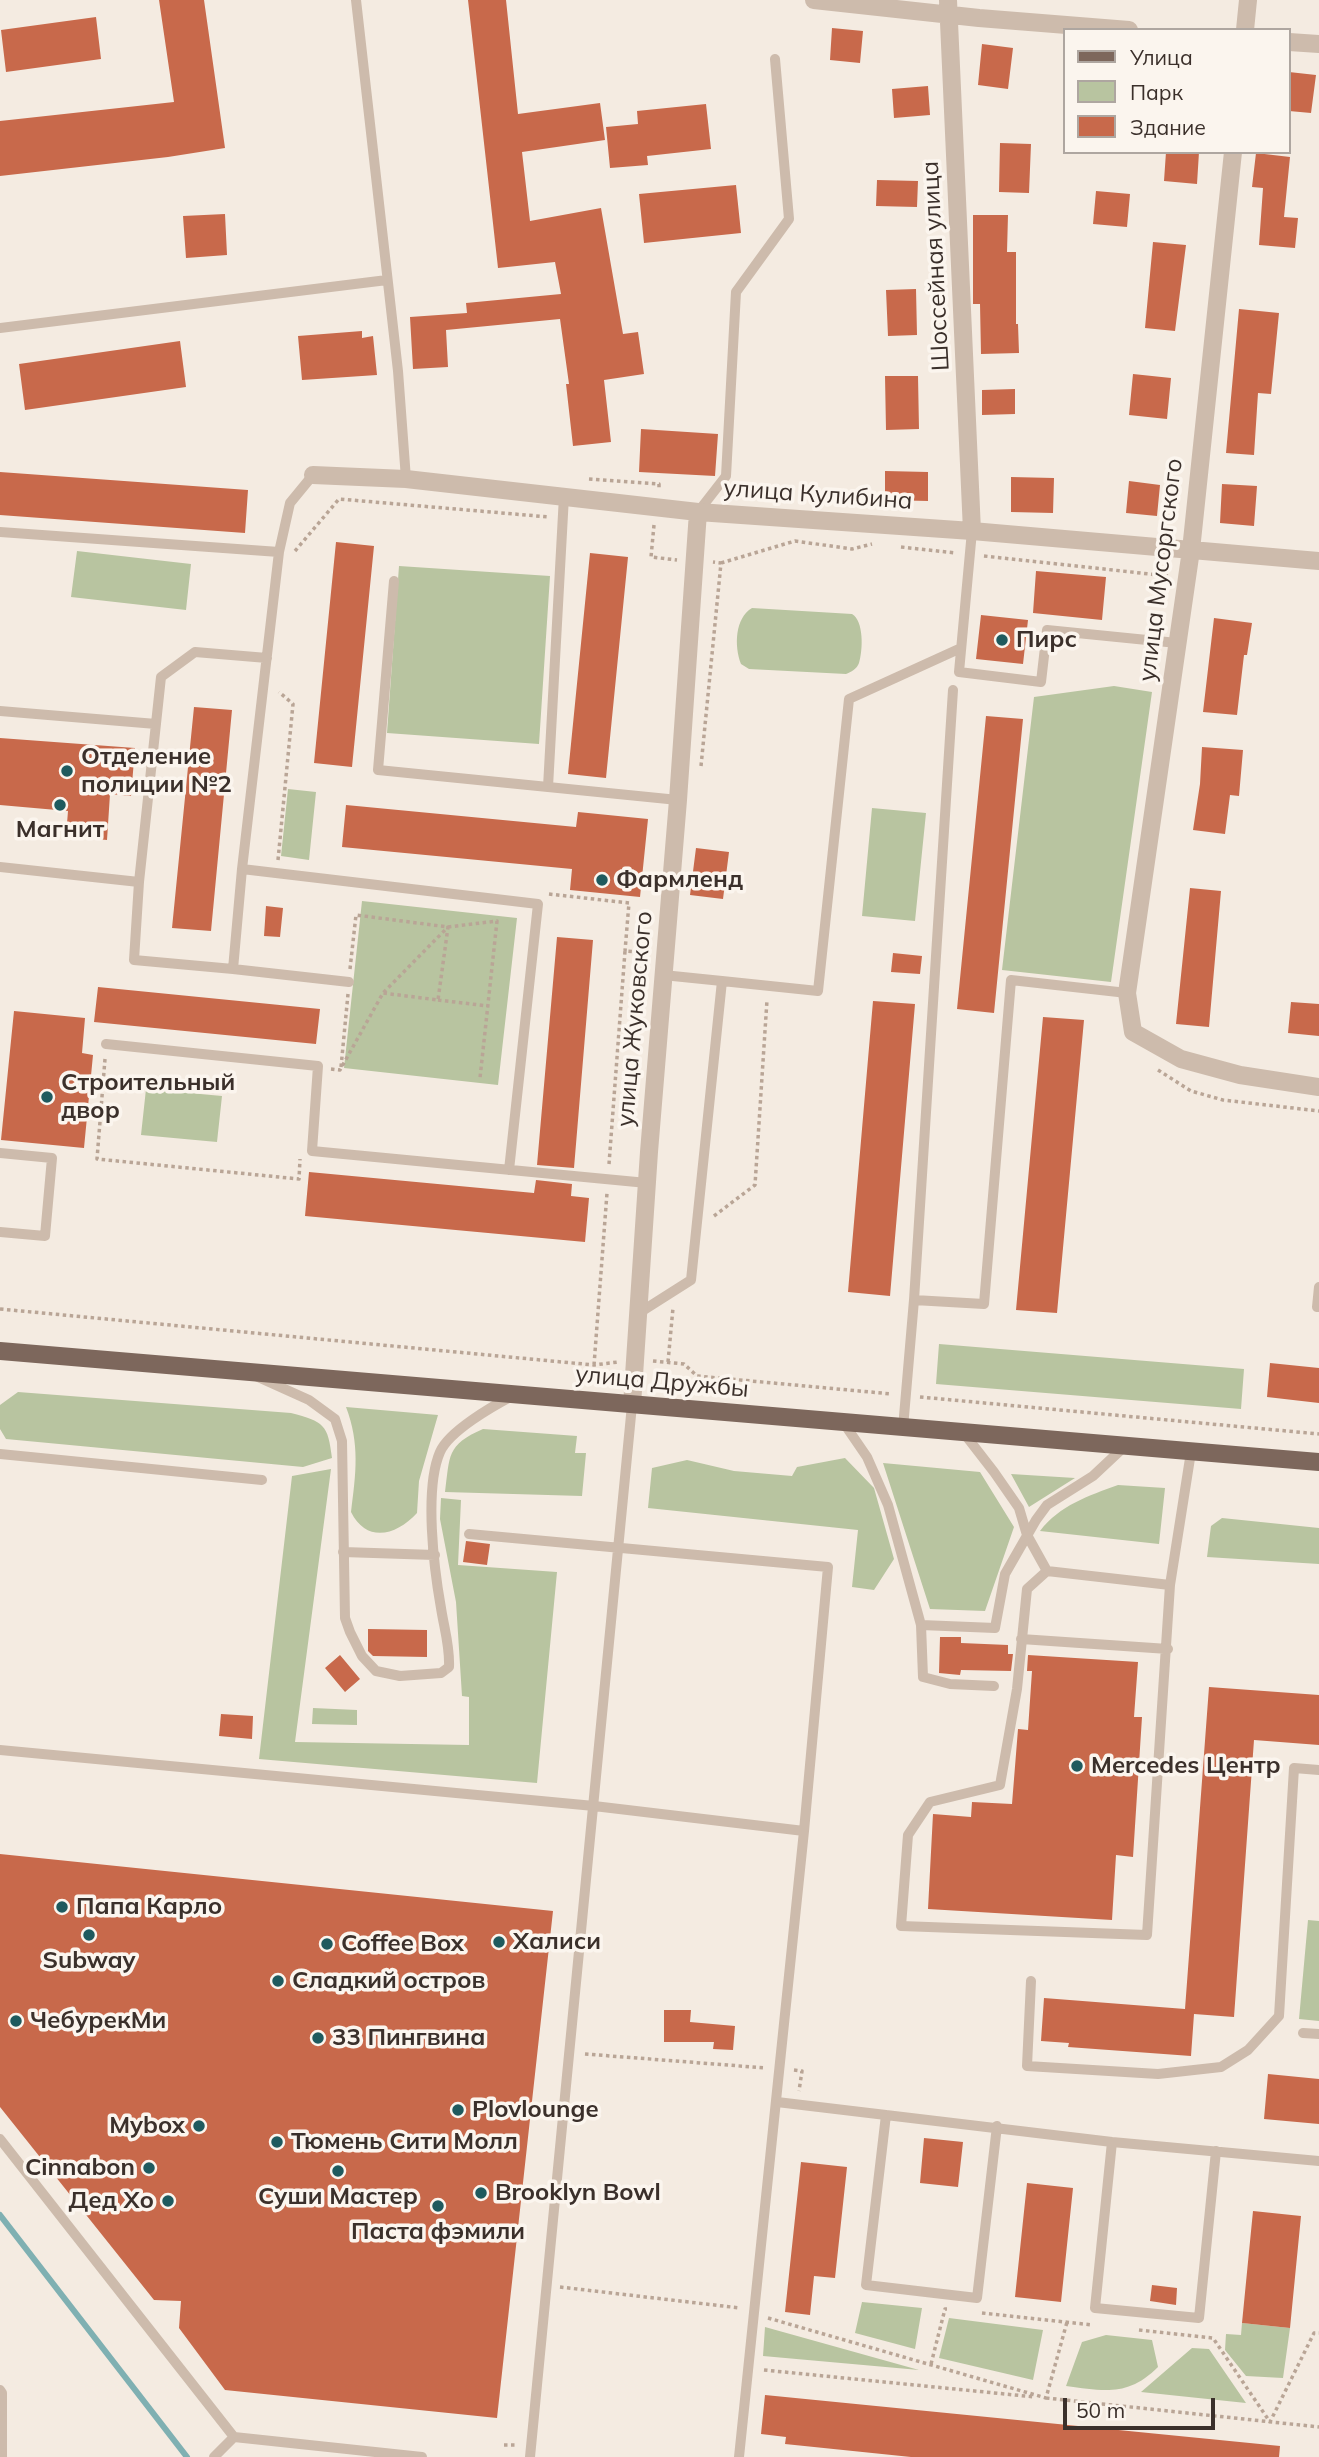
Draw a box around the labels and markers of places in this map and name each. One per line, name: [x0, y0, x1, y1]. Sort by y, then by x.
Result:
place label: Пирс: [1016, 626, 1077, 654]
marker: Пирс: [994, 632, 1010, 648]
place label: Отделение полиции №2: [81, 743, 232, 799]
marker: Отделение полиции №2: [59, 763, 75, 779]
marker: Магнит: [52, 797, 68, 813]
place label: Магнит: [16, 816, 104, 844]
place label: Фармленд: [616, 866, 743, 894]
marker: Фармленд: [594, 872, 610, 888]
place label: Строительный двор: [61, 1069, 235, 1125]
marker: Строительный двор: [39, 1089, 55, 1105]
place label: Mercedes Центр: [1091, 1752, 1281, 1780]
marker: Mercedes Центр: [1069, 1758, 1085, 1774]
place label: Папа Карло: [76, 1893, 222, 1921]
marker: Папа Карло: [54, 1899, 70, 1915]
marker: Subway: [81, 1927, 97, 1943]
place label: Халиси: [513, 1928, 601, 1956]
place label: Coffee Box: [341, 1930, 464, 1958]
marker: Халиси: [491, 1934, 507, 1950]
marker: Coffee Box: [319, 1936, 335, 1952]
place label: Subway: [42, 1947, 136, 1975]
place label: Сладкий остров: [292, 1967, 485, 1995]
marker: Сладкий остров: [270, 1973, 286, 1989]
place label: ЧебурекМи: [30, 2007, 166, 2035]
marker: ЧебурекМи: [8, 2013, 24, 2029]
place label: 33 Пингвина: [332, 2024, 485, 2052]
marker: 33 Пингвина: [310, 2030, 326, 2046]
place label: Plovlounge: [472, 2096, 599, 2124]
marker: Plovlounge: [450, 2102, 466, 2118]
place label: Mybox: [109, 2112, 185, 2140]
marker: Mybox: [191, 2118, 207, 2134]
place label: Тюмень Сити Молл: [291, 2128, 518, 2156]
marker: Тюмень Сити Молл: [269, 2134, 285, 2150]
place label: Cinnabon: [25, 2154, 135, 2182]
marker: Cinnabon: [141, 2160, 157, 2176]
marker: Суши Мастер: [330, 2163, 346, 2179]
place label: Brooklyn Bowl: [495, 2179, 661, 2207]
place label: Суши Мастер: [258, 2183, 418, 2211]
marker: Brooklyn Bowl: [473, 2185, 489, 2201]
place label: Дед Хо: [69, 2187, 154, 2215]
marker: Дед Хо: [160, 2193, 176, 2209]
marker: Паста фэмили: [430, 2198, 446, 2214]
place label: Паста фэмили: [351, 2218, 525, 2246]

